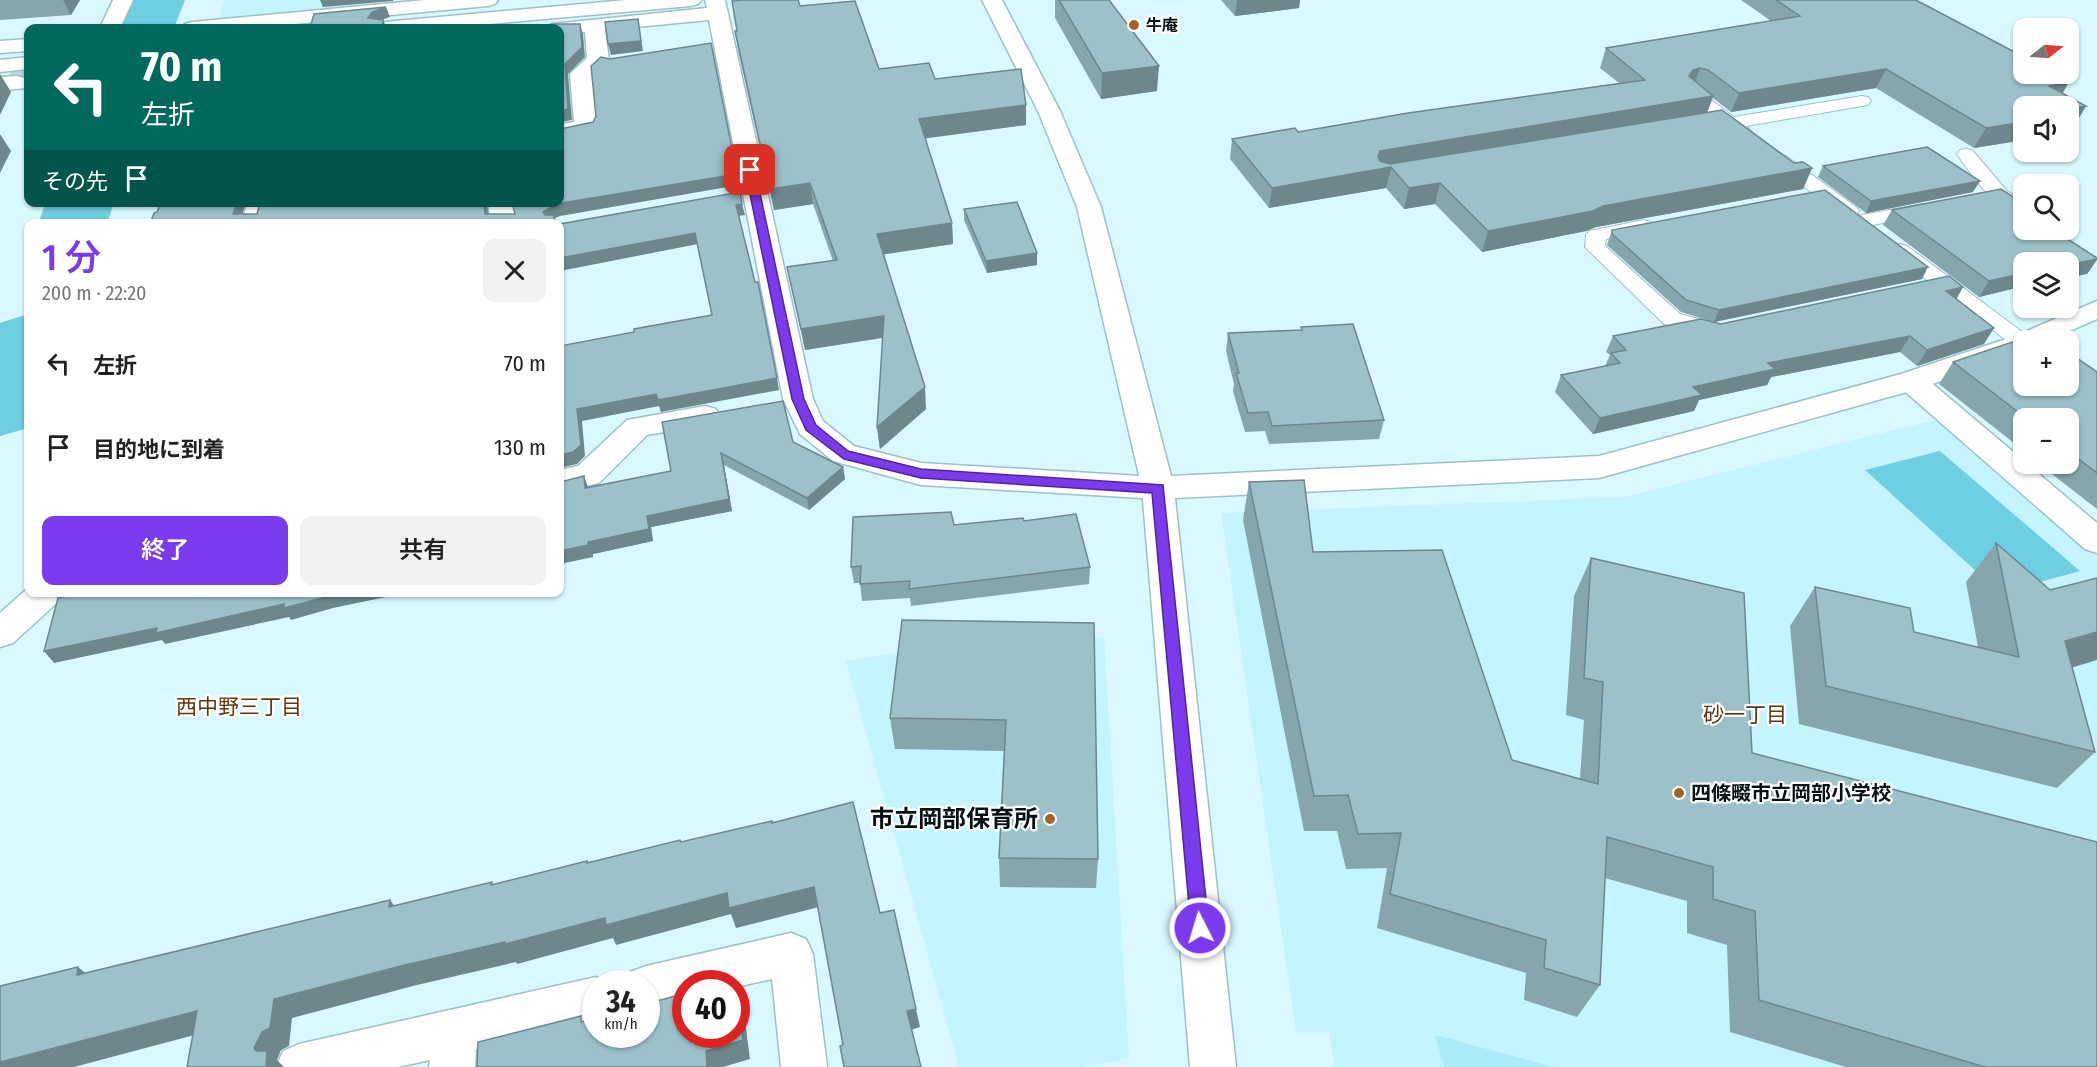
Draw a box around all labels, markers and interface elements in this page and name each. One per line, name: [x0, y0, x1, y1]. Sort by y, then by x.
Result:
place label: 牛庵: [1146, 16, 1178, 35]
marker: 牛庵: [1127, 18, 1141, 32]
north arrow: [2013, 18, 2079, 84]
map controls: [2013, 18, 2079, 474]
text: 70 m: [141, 42, 222, 92]
icon: left: [42, 48, 120, 126]
button: sound: [2013, 96, 2079, 162]
text: 左折: [141, 99, 195, 131]
pin: [724, 144, 775, 195]
icon: arrive: [733, 153, 766, 186]
icon: arrive: [120, 162, 153, 195]
text: その先: [42, 168, 108, 195]
button: search: [2013, 174, 2079, 240]
text: 1 分: [42, 236, 101, 280]
button: close: [483, 239, 546, 302]
button: layers: [2013, 252, 2079, 318]
text: 200 m · 22:20: [42, 281, 147, 305]
button: +: [2013, 330, 2079, 396]
icon: left: [42, 347, 75, 380]
text: 70 m: [504, 350, 546, 377]
text: 左折: [93, 352, 137, 379]
button: −: [2013, 408, 2079, 474]
icon: arrive: [42, 431, 75, 464]
text: 130 m: [494, 434, 546, 461]
text: 目的地に到着: [93, 436, 225, 463]
button: 終了: [42, 516, 288, 585]
button: 共有: [300, 516, 546, 585]
district label: 西中野三丁目: [176, 694, 302, 720]
district label: 砂一丁目: [1703, 702, 1787, 728]
place label: 四條畷市立岡部小学校: [1691, 781, 1891, 805]
marker: 四條畷市立岡部小学校: [1672, 786, 1686, 800]
place label: 市立岡部保育所: [870, 805, 1038, 833]
marker: 市立岡部保育所: [1043, 812, 1057, 826]
position arrow: [1168, 896, 1232, 960]
speed limit sign: 40: [672, 970, 750, 1048]
text: 34: [606, 984, 636, 1020]
text: km/h: [604, 1015, 638, 1033]

